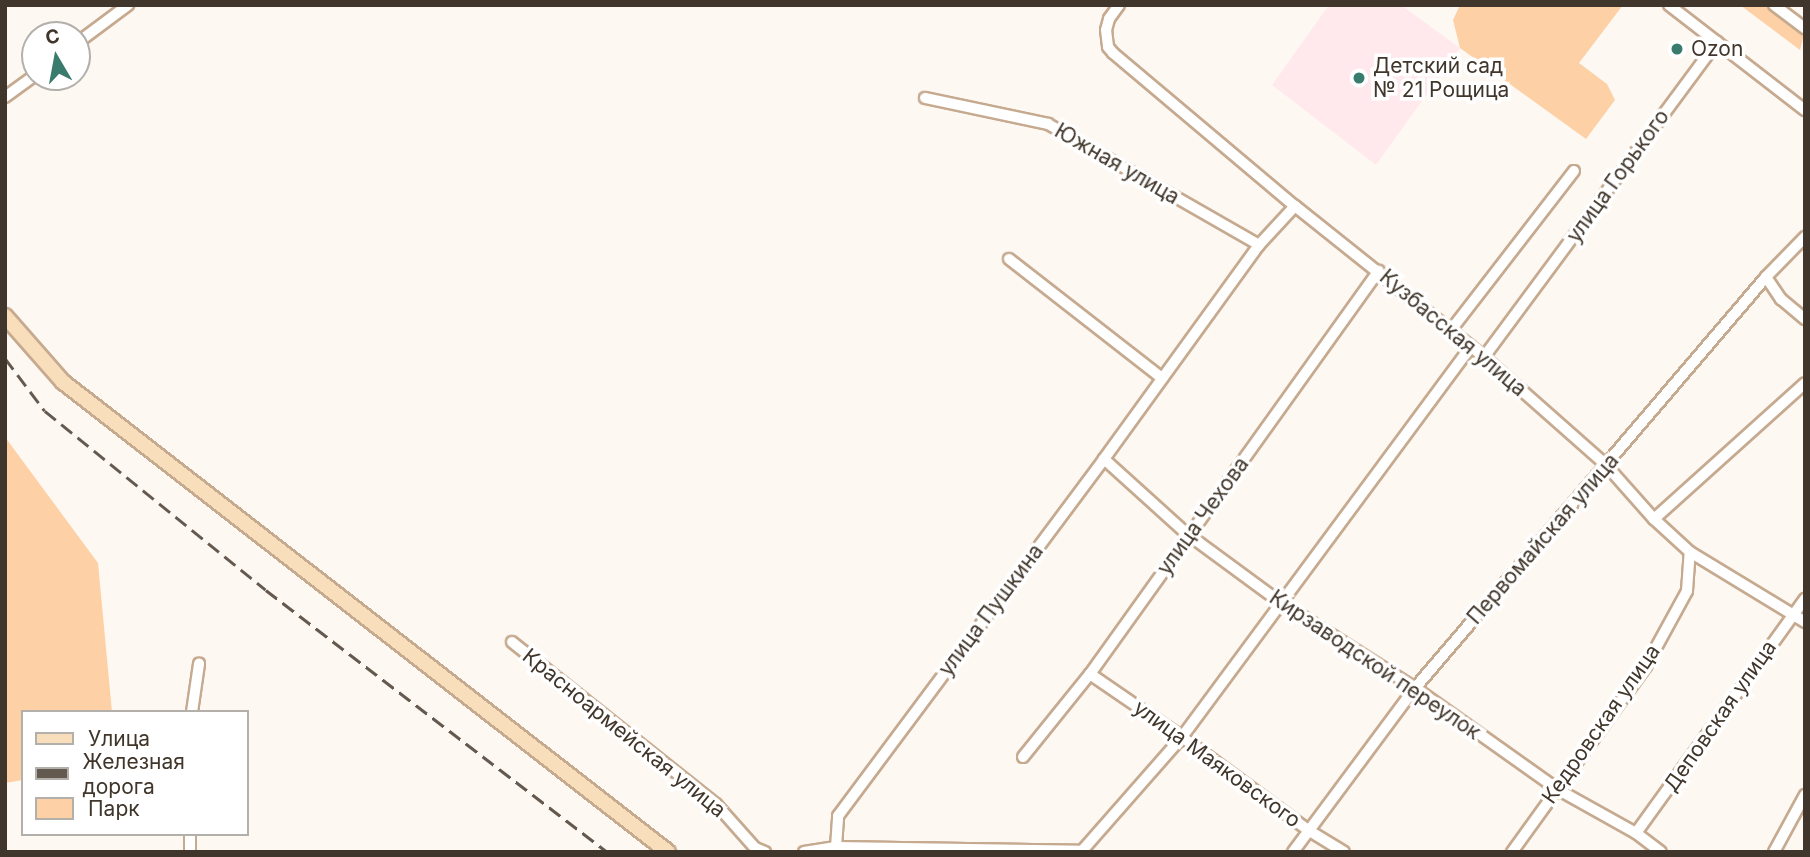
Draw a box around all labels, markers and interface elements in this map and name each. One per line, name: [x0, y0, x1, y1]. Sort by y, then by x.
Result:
north arrow: [21, 21, 91, 91]
text: С: [44, 24, 62, 49]
place label: Ozon: [1691, 36, 1743, 62]
marker: Ozon: [1669, 41, 1685, 57]
place label: Детский сад № 21 Рощица: [1373, 53, 1509, 103]
marker: Детский сад № 21 Рощица: [1351, 70, 1367, 86]
street label: улица Горького: [1561, 105, 1675, 247]
street label: Южная улица: [1050, 118, 1184, 210]
street label: Кузбасская улица: [1375, 264, 1531, 402]
street label: Первомайская улица: [1462, 448, 1624, 630]
street label: улица Чехова: [1152, 452, 1254, 580]
street label: улица Пушкина: [933, 539, 1049, 681]
street label: Кирзаводской переулок: [1265, 585, 1485, 745]
street label: Деповская улица: [1658, 636, 1782, 796]
street label: Кедровская улица: [1537, 640, 1665, 808]
street label: Красноармейская улица: [517, 643, 731, 823]
street label: улица Маяковского: [1129, 695, 1305, 833]
legend: [21, 710, 248, 836]
text: Улица: [88, 726, 150, 751]
text: Железная дорога: [83, 749, 185, 799]
text: Парк: [88, 796, 140, 821]

